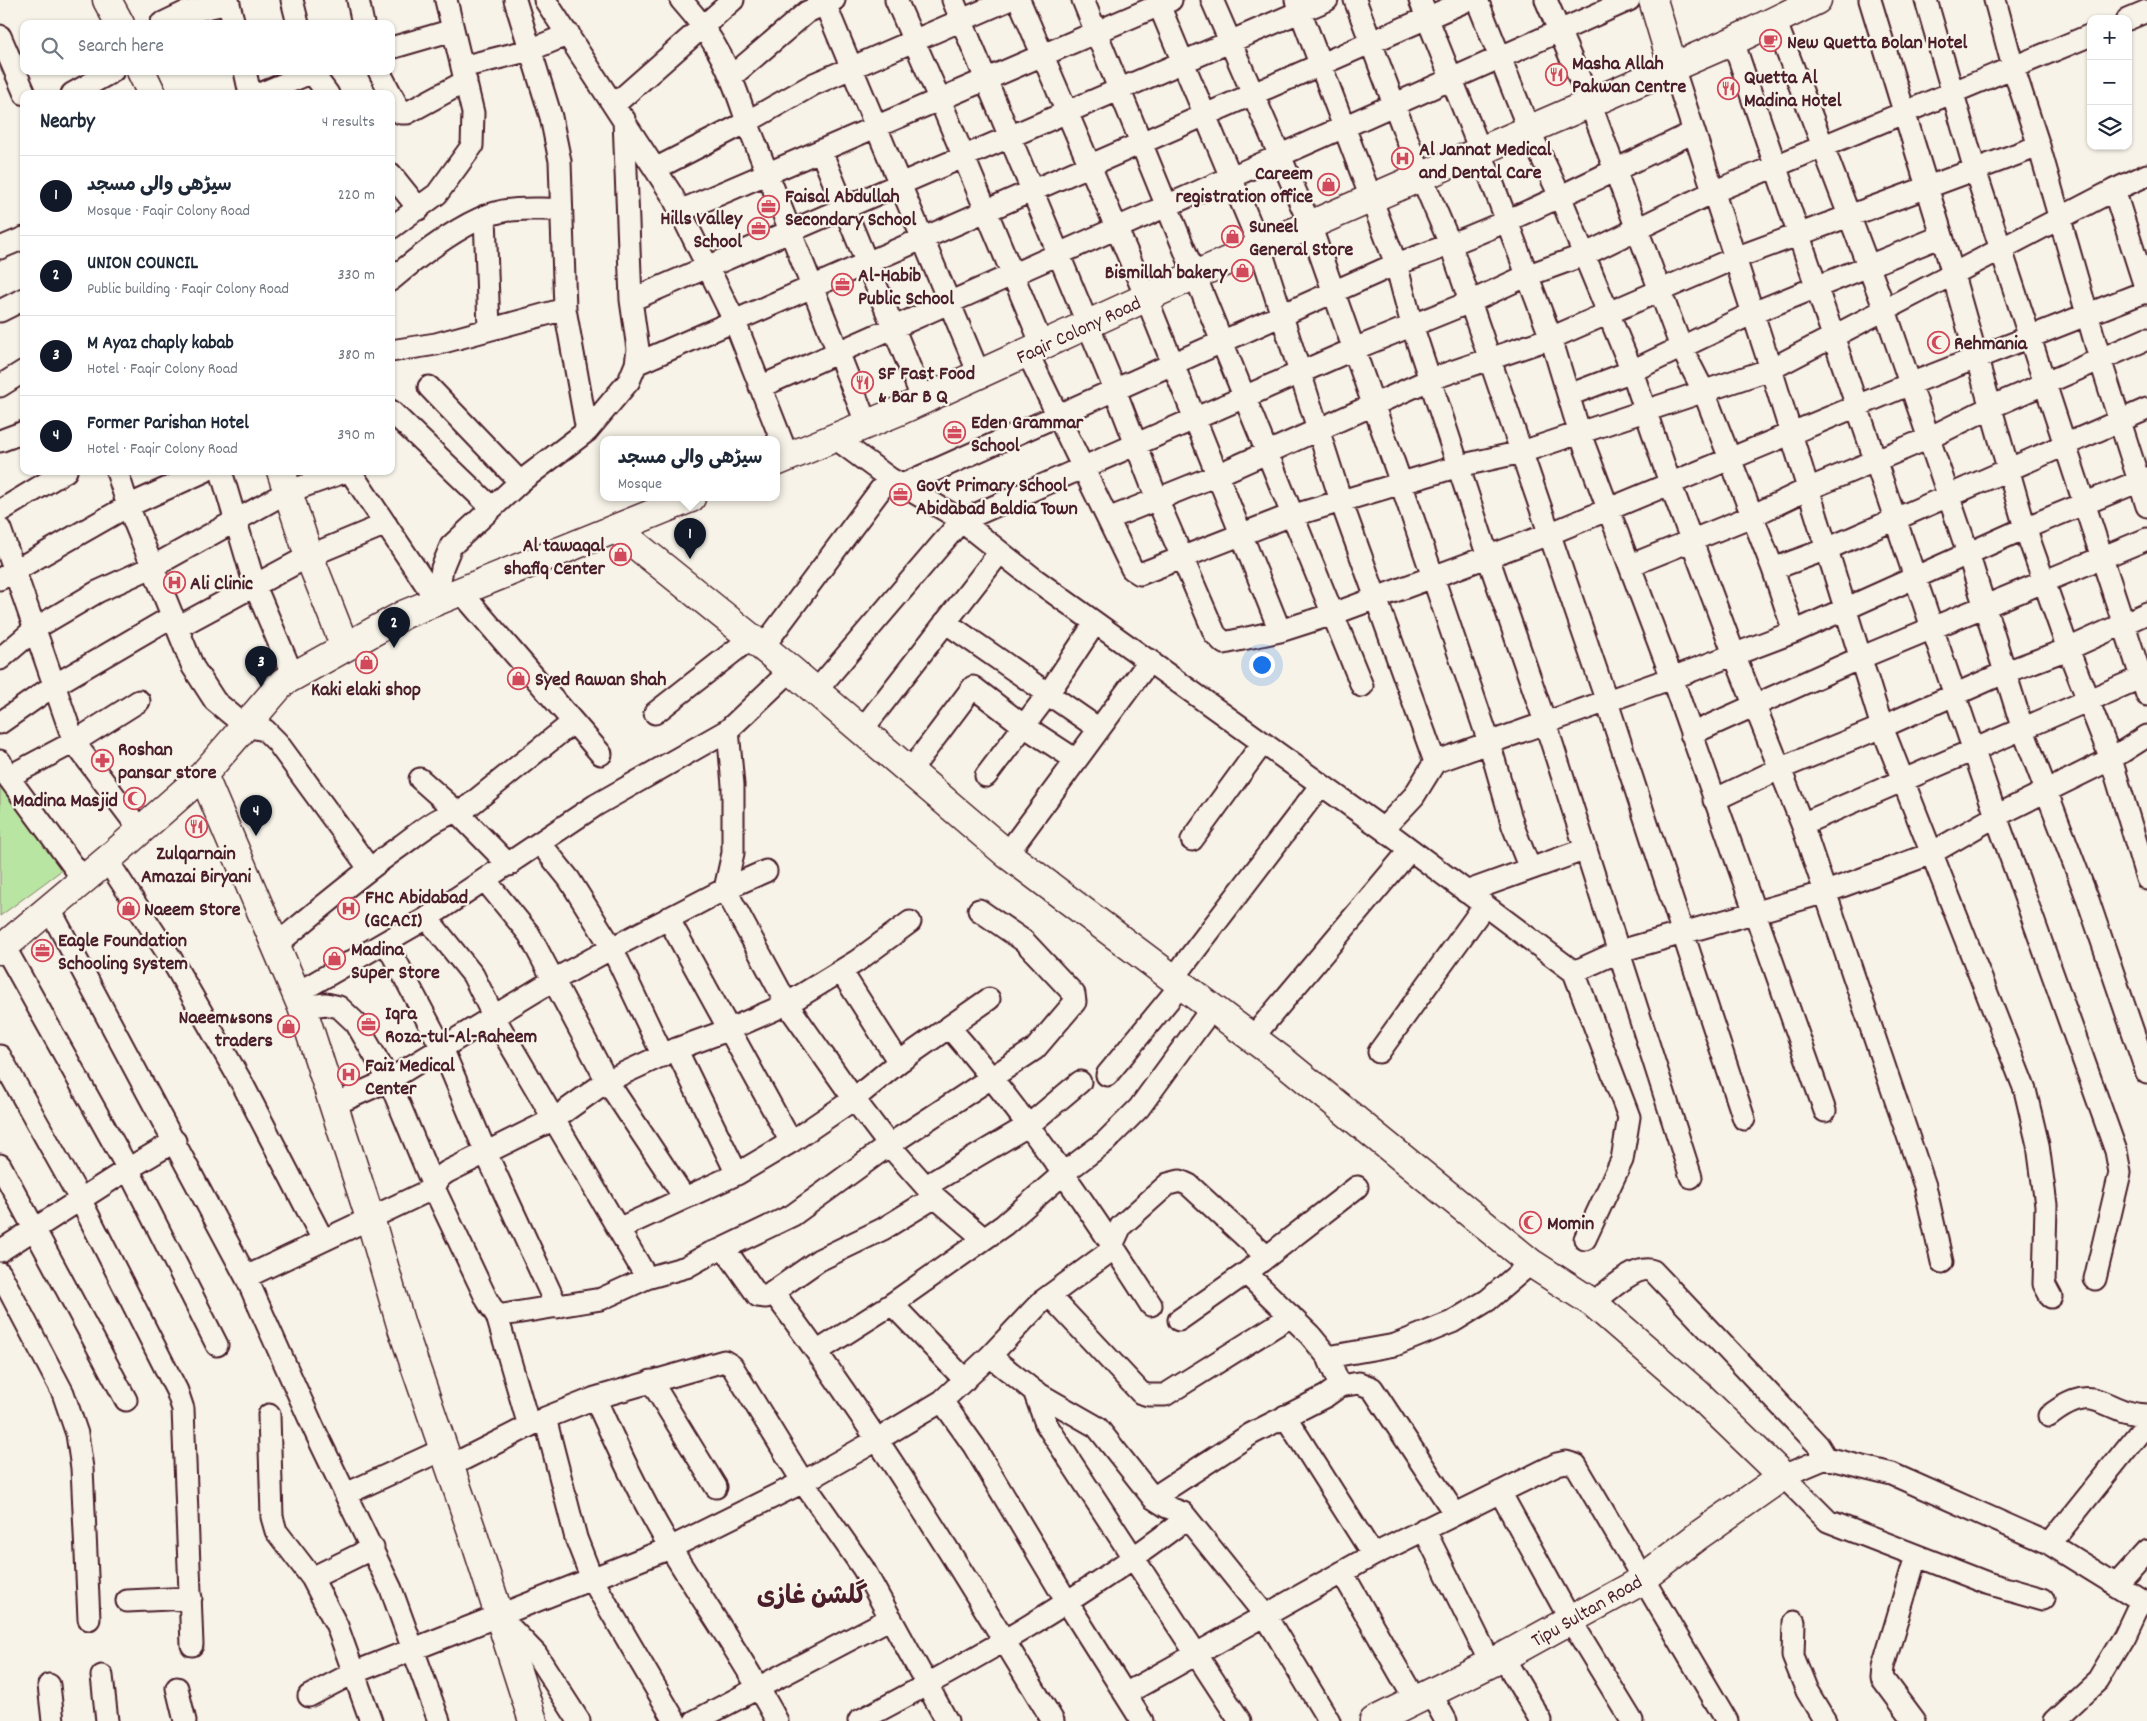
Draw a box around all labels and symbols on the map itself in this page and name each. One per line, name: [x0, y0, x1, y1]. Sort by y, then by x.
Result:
cafe icon: New Quetta Bolan Hotel: [1759, 29, 1783, 53]
place label: New Quetta Bolan Hotel: [1787, 30, 1968, 58]
place label: Masha Allah Pakwan Centre: [1572, 51, 1686, 102]
restaurant icon: Masha Allah Pakwan Centre: [1544, 62, 1568, 86]
place label: Quetta Al Madina Hotel: [1744, 65, 1842, 116]
restaurant icon: Quetta Al Madina Hotel: [1716, 76, 1740, 100]
place label: Al Jannat Medical and Dental Care: [1419, 137, 1552, 188]
hospital icon: Al Jannat Medical and Dental Care: [1391, 147, 1415, 171]
place label: Careem registration office: [1176, 161, 1313, 212]
shop icon: Careem registration office: [1317, 172, 1341, 196]
place label: Faisal Abdullah Secondary School: [785, 184, 916, 235]
office icon: Faisal Abdullah Secondary School: [757, 194, 781, 218]
place label: Hills Valley School: [660, 206, 743, 257]
place label: Suneel General Store: [1249, 214, 1354, 265]
office icon: Hills Valley School: [746, 216, 770, 240]
shop icon: Suneel General Store: [1221, 224, 1245, 248]
shop icon: Bismillah bakery: [1231, 259, 1255, 283]
place label: Bismillah bakery: [1105, 260, 1228, 288]
place label: Al-Habib Public School: [858, 263, 954, 314]
office icon: Al-Habib Public School: [830, 273, 854, 297]
street label: Faqir Colony Road: [1012, 291, 1146, 373]
mosque icon: Rehmania: [1926, 330, 1950, 354]
place label: Rehmania: [1954, 331, 2028, 359]
place label: SF Fast Food & Bar B Q: [878, 361, 975, 412]
restaurant icon: SF Fast Food & Bar B Q: [850, 371, 874, 395]
place label: Eden Grammar School: [971, 410, 1084, 461]
office icon: Eden Grammar School: [943, 420, 967, 444]
place label: Govt Primary School Abidabad Baldia Town: [916, 473, 1078, 524]
office icon: Govt Primary School Abidabad Baldia Town: [888, 483, 912, 507]
pin: 1: [674, 518, 706, 559]
place label: Al tawaqal shafiq Center: [504, 533, 606, 584]
shop icon: Al tawaqal shafiq Center: [609, 543, 633, 567]
hospital icon: Ali Clinic: [162, 570, 186, 594]
place label: Ali Clinic: [190, 571, 253, 599]
pin: 2: [378, 607, 410, 648]
pin: 3: [245, 646, 277, 687]
shop icon: Kaki elaki shop: [354, 650, 378, 674]
your location: [1249, 652, 1275, 678]
shop icon: Syed Rawan Shah: [507, 666, 531, 690]
place label: Syed Rawan Shah: [535, 667, 666, 695]
place label: Kaki elaki shop: [311, 677, 421, 705]
place label: Roshan pansar store: [118, 737, 217, 788]
pharmacy icon: Roshan pansar store: [90, 748, 114, 772]
mosque icon: Madina Masjid: [122, 787, 146, 811]
place label: Madina Masjid: [13, 788, 118, 816]
pin: 4: [240, 795, 272, 836]
restaurant icon: Zulqarnain Amazai Biryani: [184, 814, 208, 838]
place label: Zulqarnain Amazai Biryani: [141, 841, 251, 892]
place label: FHC Abidabad (GCACI): [365, 885, 468, 936]
shop icon: Naeem Store: [116, 896, 140, 920]
hospital icon: FHC Abidabad (GCACI): [337, 896, 361, 920]
place label: Naeem Store: [144, 897, 241, 925]
place label: Eagle Foundation Schooling System: [58, 928, 188, 979]
place label: Madina Super Store: [351, 937, 440, 988]
office icon: Eagle Foundation Schooling System: [30, 939, 54, 963]
shop icon: Madina Super Store: [323, 947, 347, 971]
place label: Iqra Roza-tul-Al-Raheem: [385, 1001, 537, 1052]
place label: Naeem&sons traders: [179, 1005, 273, 1056]
office icon: Iqra Roza-tul-Al-Raheem: [357, 1012, 381, 1036]
shop icon: Naeem&sons traders: [277, 1015, 301, 1039]
place label: Faiz Medical Center: [365, 1053, 455, 1104]
hospital icon: Faiz Medical Center: [337, 1063, 361, 1087]
mosque icon: Momin: [1519, 1210, 1543, 1234]
place label: Momin: [1547, 1211, 1594, 1239]
street label: Tipu Sultan Road: [1527, 1569, 1648, 1656]
district label: گلشن غازی: [757, 1579, 867, 1616]

